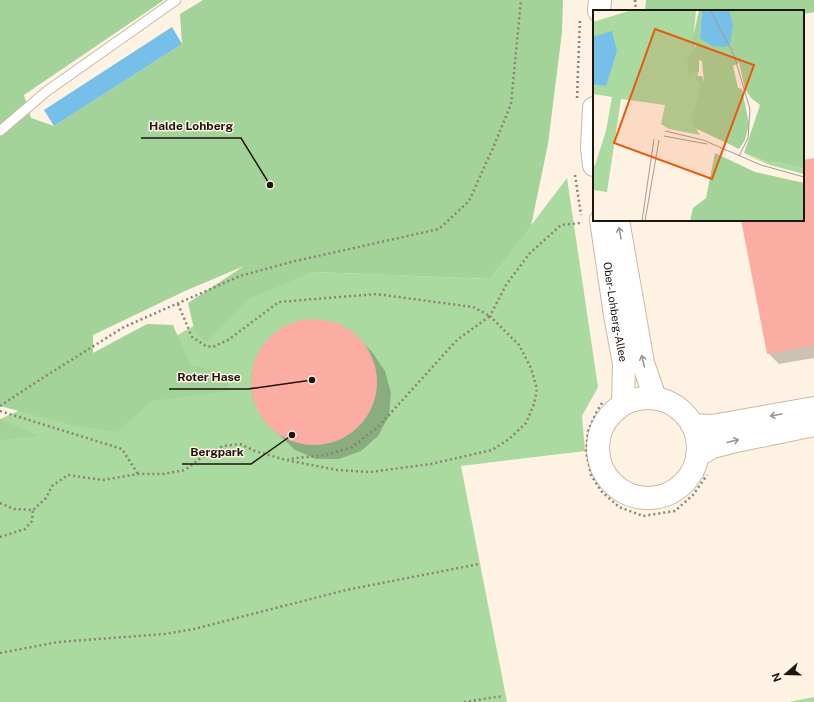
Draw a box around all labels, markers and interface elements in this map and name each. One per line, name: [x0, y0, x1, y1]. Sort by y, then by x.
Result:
inset map: [593, 10, 804, 221]
callout: Halde Lohberg: [141, 114, 241, 138]
text: Halde Lohberg: [149, 119, 233, 133]
one-way arrow: [616, 227, 624, 240]
street label: Ober-Lohberg-Allee: [601, 261, 629, 363]
one-way arrow: [639, 355, 646, 368]
callout: Roter Hase: [169, 365, 248, 389]
text: Roter Hase: [177, 370, 241, 384]
one-way arrow: [770, 411, 783, 419]
one-way arrow: [726, 437, 739, 445]
callout: Bergpark: [182, 440, 251, 464]
text: Bergpark: [190, 445, 244, 459]
north arrow: [766, 654, 806, 694]
text: N: [769, 671, 784, 684]

